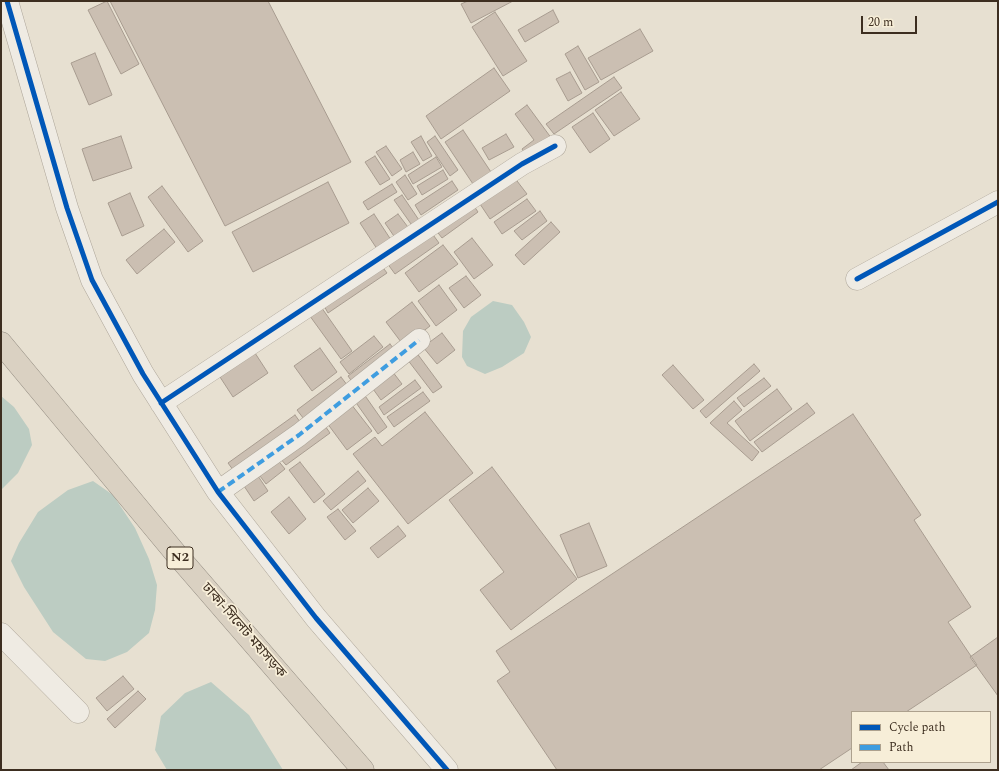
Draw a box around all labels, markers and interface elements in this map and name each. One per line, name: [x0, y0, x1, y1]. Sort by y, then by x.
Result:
scale bar: [863, 8, 919, 34]
text: 20 m: [868, 13, 893, 32]
road number: N2: [167, 547, 193, 569]
street label: ঢাকা-সিলেট মহাসড়ক: [197, 580, 289, 682]
legend: [851, 711, 991, 763]
text: Cycle path: [889, 718, 946, 737]
text: Path: [889, 738, 914, 757]

